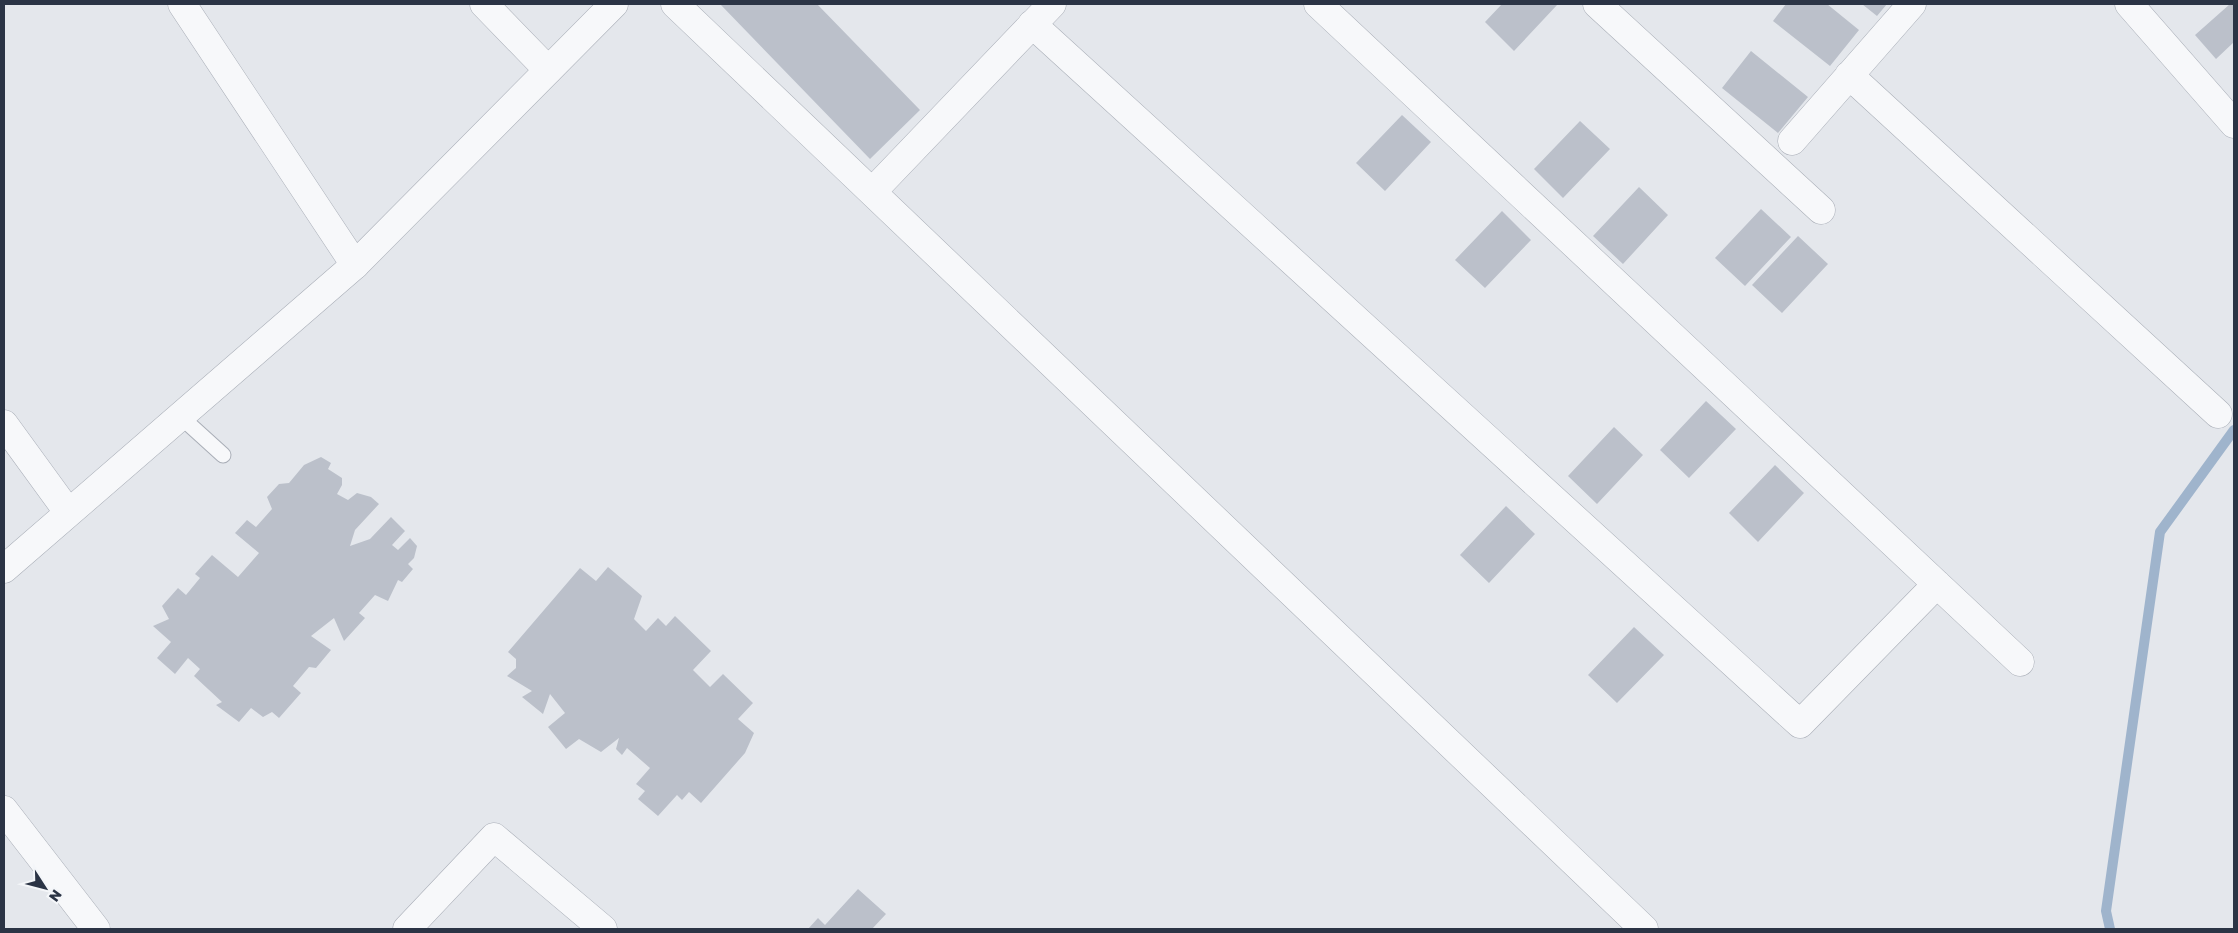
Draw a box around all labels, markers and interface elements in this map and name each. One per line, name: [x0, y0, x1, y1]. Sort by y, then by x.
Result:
north arrow: [20, 863, 70, 913]
text: N: [46, 887, 66, 905]

